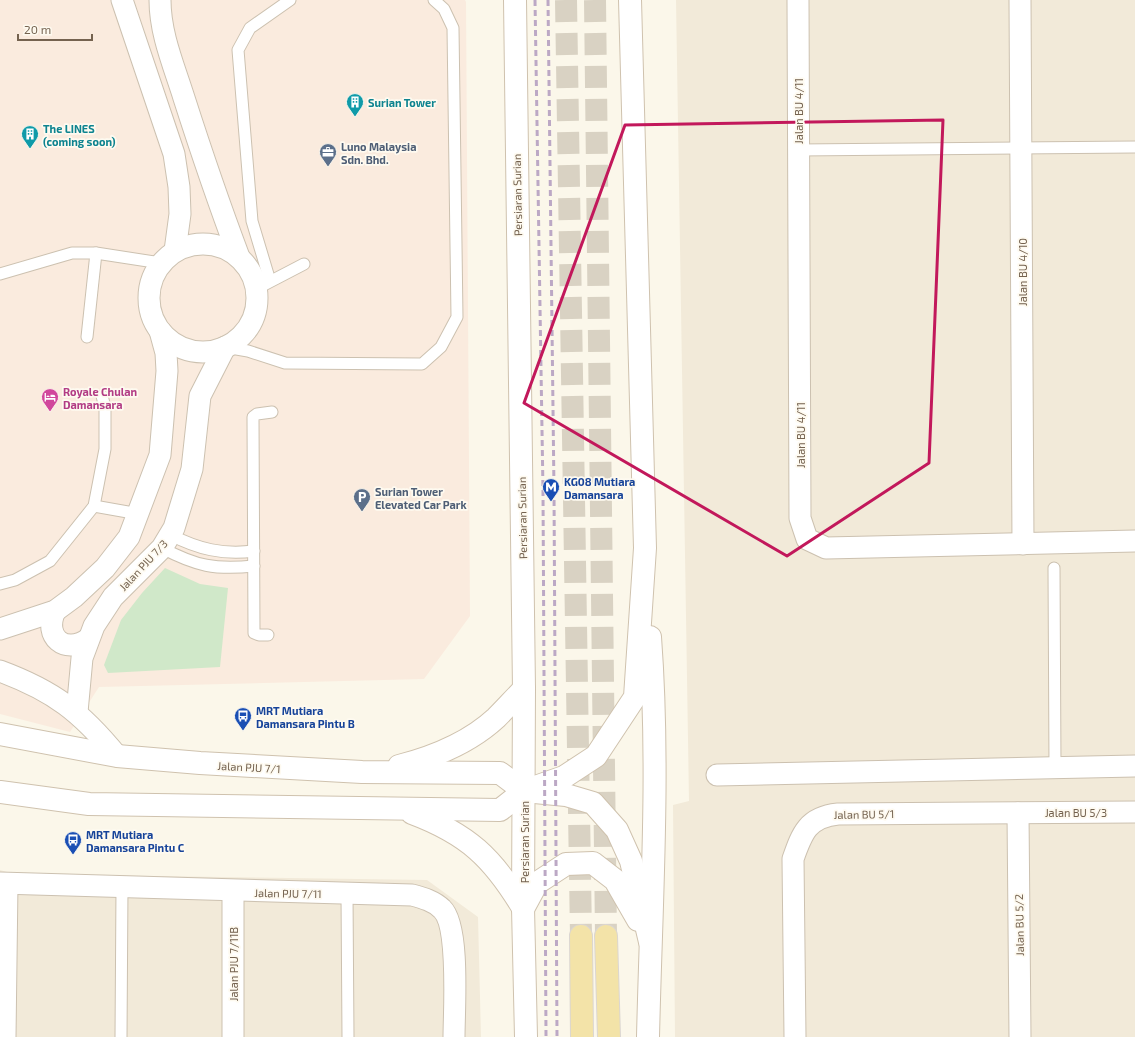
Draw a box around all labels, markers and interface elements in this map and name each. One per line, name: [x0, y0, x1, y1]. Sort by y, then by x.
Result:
scale bar: [18, 16, 92, 42]
text: 20 m: [24, 22, 51, 36]
street label: Jalan BU 4/11: [792, 78, 805, 144]
building icon: Surian Tower: [345, 92, 365, 117]
place label: Surian Tower: [368, 96, 436, 109]
place label: The LINES (coming soon): [43, 122, 116, 148]
building icon: The LINES (coming soon): [20, 124, 40, 149]
place label: Luno Malaysia Sdn. Bhd.: [341, 140, 416, 166]
office icon: Luno Malaysia Sdn. Bhd.: [318, 142, 338, 167]
street label: Persiaran Surian: [510, 154, 524, 236]
street label: Jalan BU 4/10: [1016, 238, 1029, 306]
place label: Royale Chulan Damansara: [63, 385, 137, 411]
hotel icon: Royale Chulan Damansara: [40, 387, 60, 412]
street label: Jalan BU 4/11: [794, 402, 807, 468]
place label: KG08 Mutiara Damansara: [564, 475, 635, 501]
street label: Persiaran Surian: [515, 477, 529, 559]
metro station icon: KG08 Mutiara Damansara: [541, 477, 561, 502]
place label: Surian Tower Elevated Car Park: [375, 485, 467, 511]
parking icon: Surian Tower Elevated Car Park: [352, 487, 372, 512]
street label: Jalan PJU 7/3: [116, 537, 170, 593]
place label: MRT Mutiara Damansara Pintu B: [256, 704, 355, 730]
bus stop icon: MRT Mutiara Damansara Pintu B: [233, 706, 253, 731]
street label: Jalan PJU 7/1: [217, 759, 281, 775]
street label: Persiaran Surian: [518, 801, 531, 883]
street label: Jalan BU 5/3: [1045, 806, 1107, 819]
street label: Jalan BU 5/1: [834, 807, 894, 821]
place label: MRT Mutiara Damansara Pintu C: [86, 828, 185, 854]
bus stop icon: MRT Mutiara Damansara Pintu C: [63, 830, 83, 855]
street label: Jalan PJU 7/11: [254, 886, 322, 900]
street label: Jalan BU 5/2: [1012, 894, 1026, 956]
street label: Jalan PJU 7/11B: [227, 927, 240, 1001]

